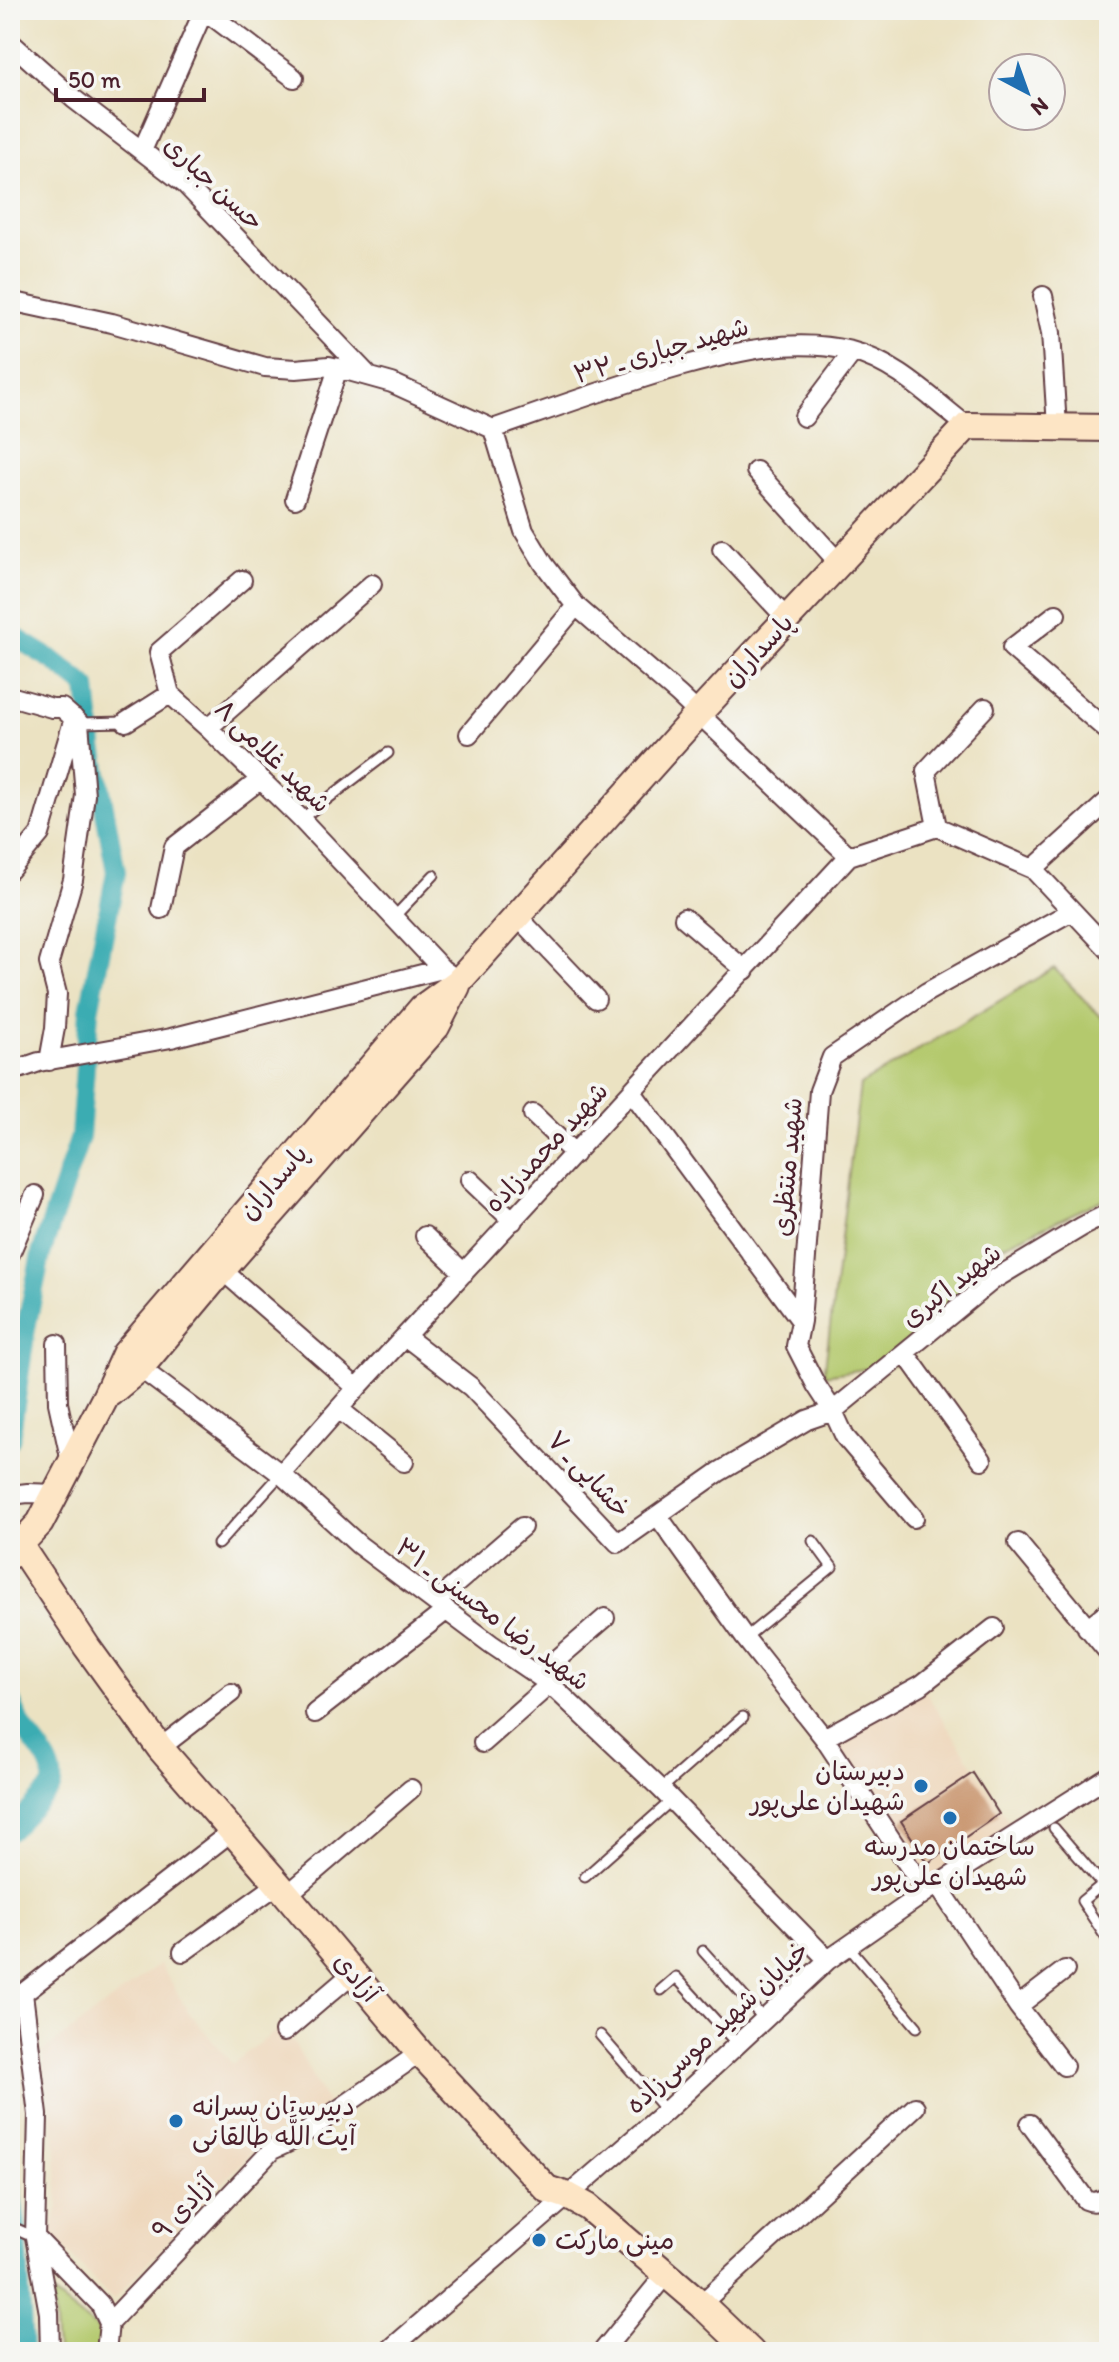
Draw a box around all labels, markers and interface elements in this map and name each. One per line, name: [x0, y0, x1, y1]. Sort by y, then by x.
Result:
scale bar: [56, 52, 204, 102]
north arrow: [987, 52, 1067, 132]
text: 50 m: [68, 65, 121, 94]
text: N: [1025, 92, 1054, 122]
street label: حسن جباری: [158, 129, 270, 237]
street label: شهید جباری ـ ۳۲: [570, 310, 752, 390]
street label: پاسداران: [716, 607, 801, 694]
street label: ۸ شهید غلامی: [207, 693, 338, 820]
street label: شهید محمدزاده: [477, 1075, 615, 1219]
street label: شهید منتظری: [765, 1096, 809, 1238]
street label: پاسداران: [232, 1138, 315, 1227]
street label: شهید اکبری: [895, 1236, 1007, 1334]
street label: خشایی ـ ۷: [540, 1424, 637, 1525]
street label: شهید رضا محسنی ـ ۳۱: [389, 1531, 596, 1698]
place label: دبیرستان شهیدان علی‌پور: [748, 1755, 905, 1818]
marker: دبیرستان شهیدان علی‌پور: [912, 1777, 930, 1795]
marker: ساختمان مدرسه شهیدان علی‌پور: [941, 1809, 959, 1827]
place label: ساختمان مدرسه شهیدان علی‌پور: [865, 1830, 1035, 1893]
street label: خیابان شهید موسی‌زاده: [619, 1934, 816, 2121]
street label: آزادی: [327, 1946, 388, 2010]
place label: دبیرستان پسرانه آیت اللَّه طالقانی: [192, 2090, 357, 2153]
marker: دبیرستان پسرانه آیت اللَّه طالقانی: [167, 2112, 185, 2130]
street label: آزادی ۹: [145, 2167, 222, 2246]
place label: مینی مارکت: [555, 2224, 674, 2257]
marker: مینی مارکت: [530, 2231, 548, 2249]

